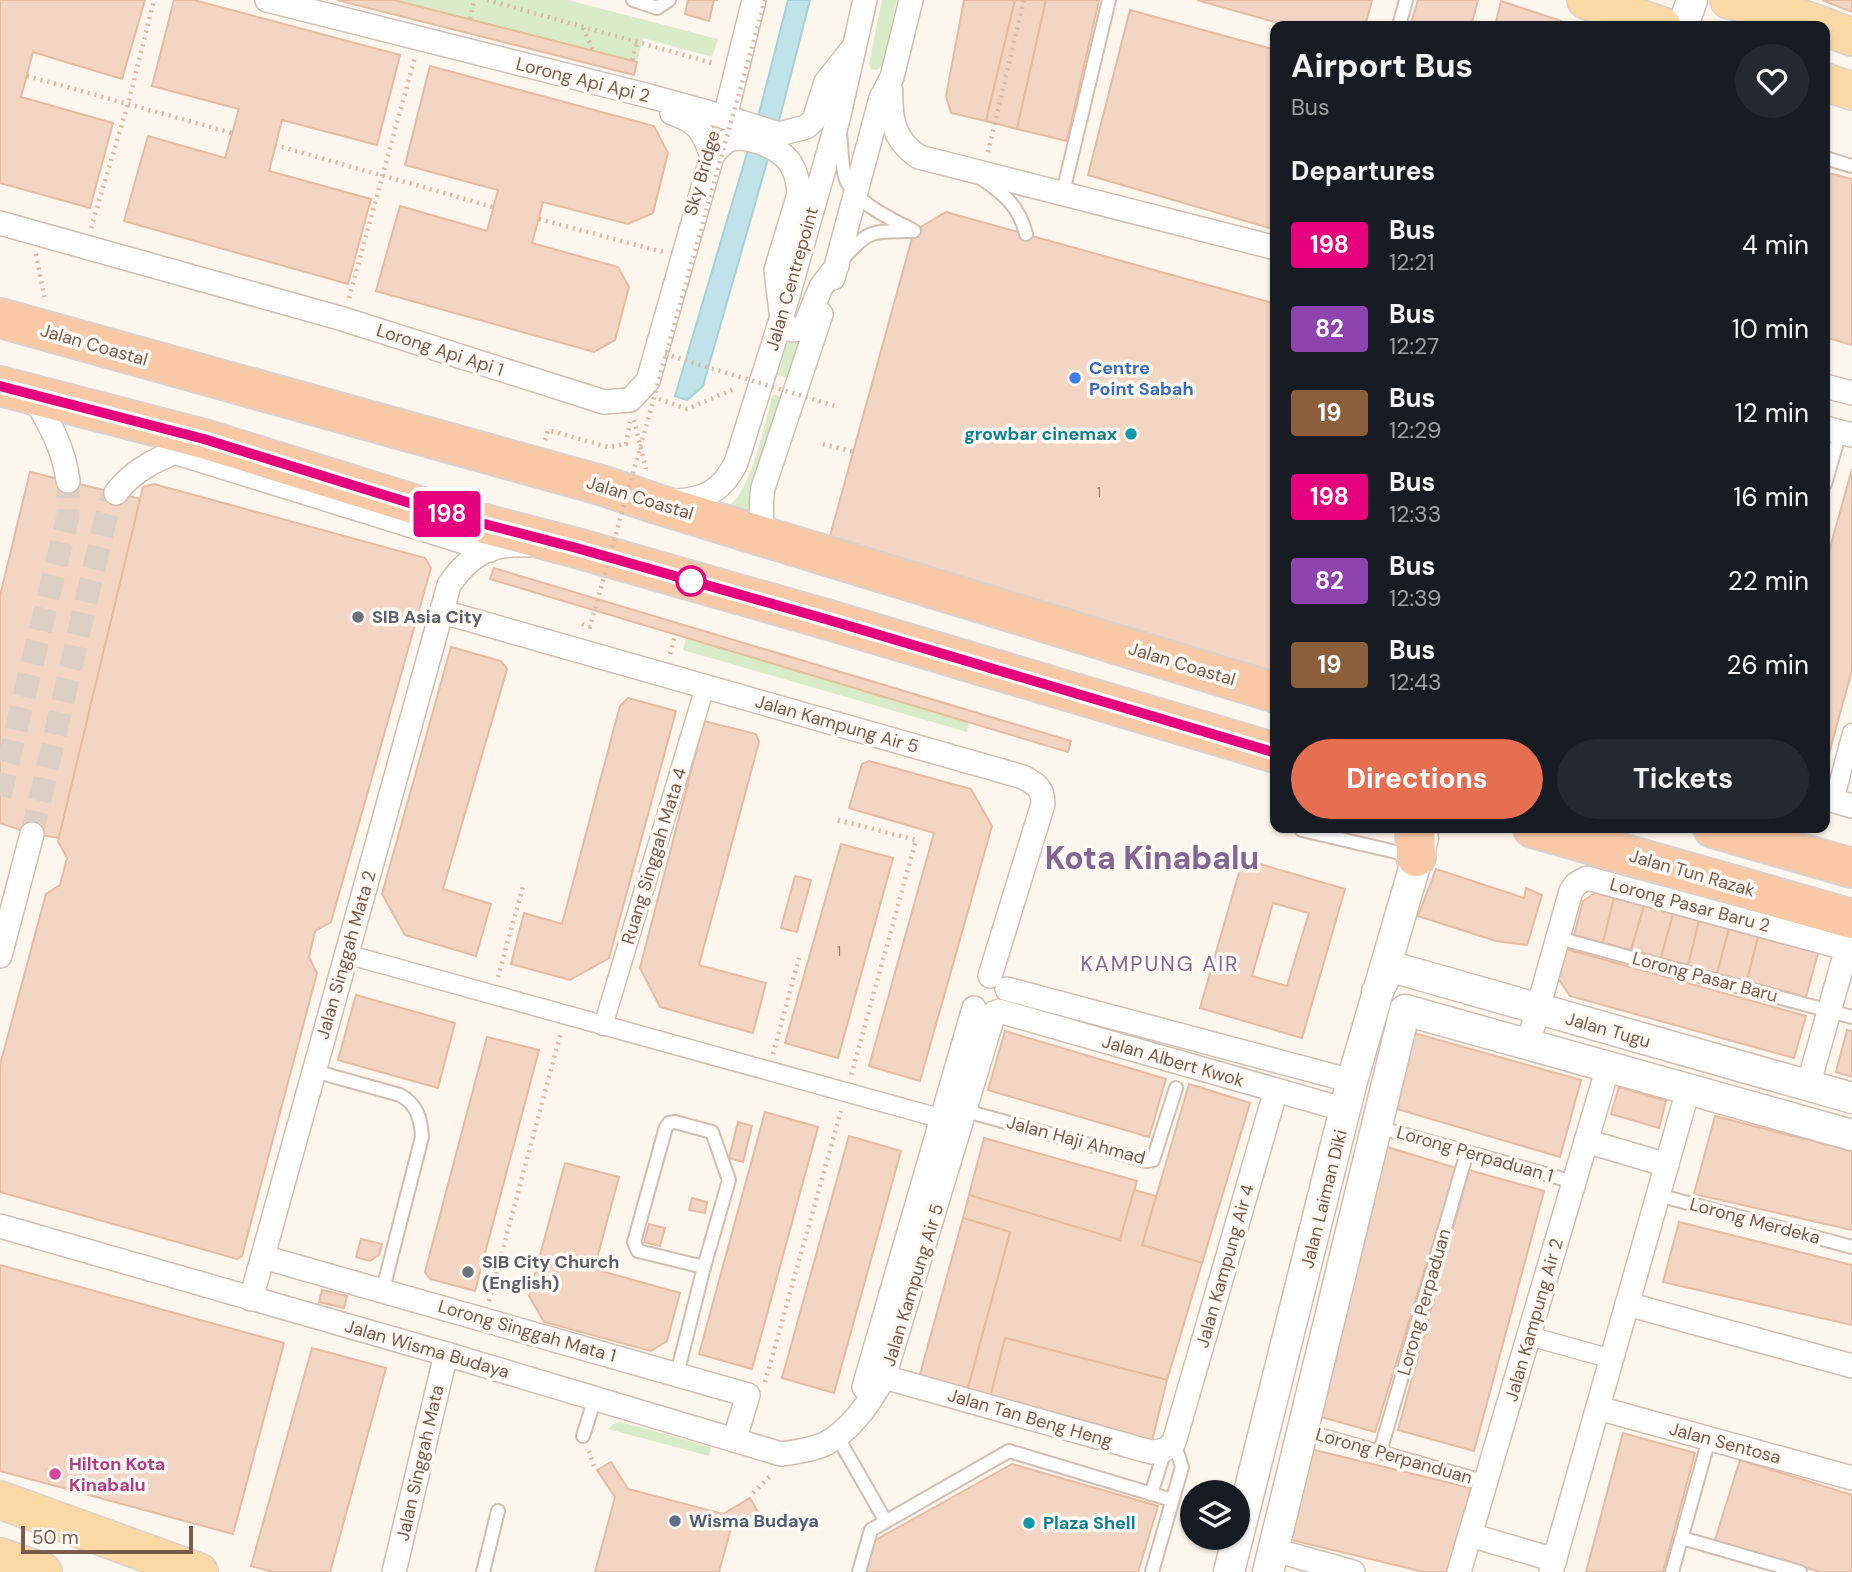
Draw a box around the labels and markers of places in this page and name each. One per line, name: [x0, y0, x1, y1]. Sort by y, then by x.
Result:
place label: Centre Point Sabah: [1089, 356, 1194, 401]
marker: Centre Point Sabah: [1067, 370, 1083, 386]
place label: growbar cinemax: [964, 422, 1117, 446]
marker: growbar cinemax: [1123, 426, 1139, 442]
unlabelled marker: [676, 566, 706, 596]
place label: SIB Asia City: [372, 605, 483, 629]
marker: SIB Asia City: [350, 609, 366, 625]
place label: SIB City Church (English): [482, 1250, 619, 1295]
marker: SIB City Church (English): [460, 1264, 476, 1280]
place label: Hilton Kota Kinabalu: [69, 1452, 165, 1497]
marker: Hilton Kota Kinabalu: [47, 1466, 63, 1482]
place label: Wisma Budaya: [689, 1509, 819, 1533]
place label: Plaza Shell: [1043, 1511, 1135, 1535]
marker: Wisma Budaya: [667, 1513, 683, 1529]
marker: Plaza Shell: [1021, 1515, 1037, 1531]

